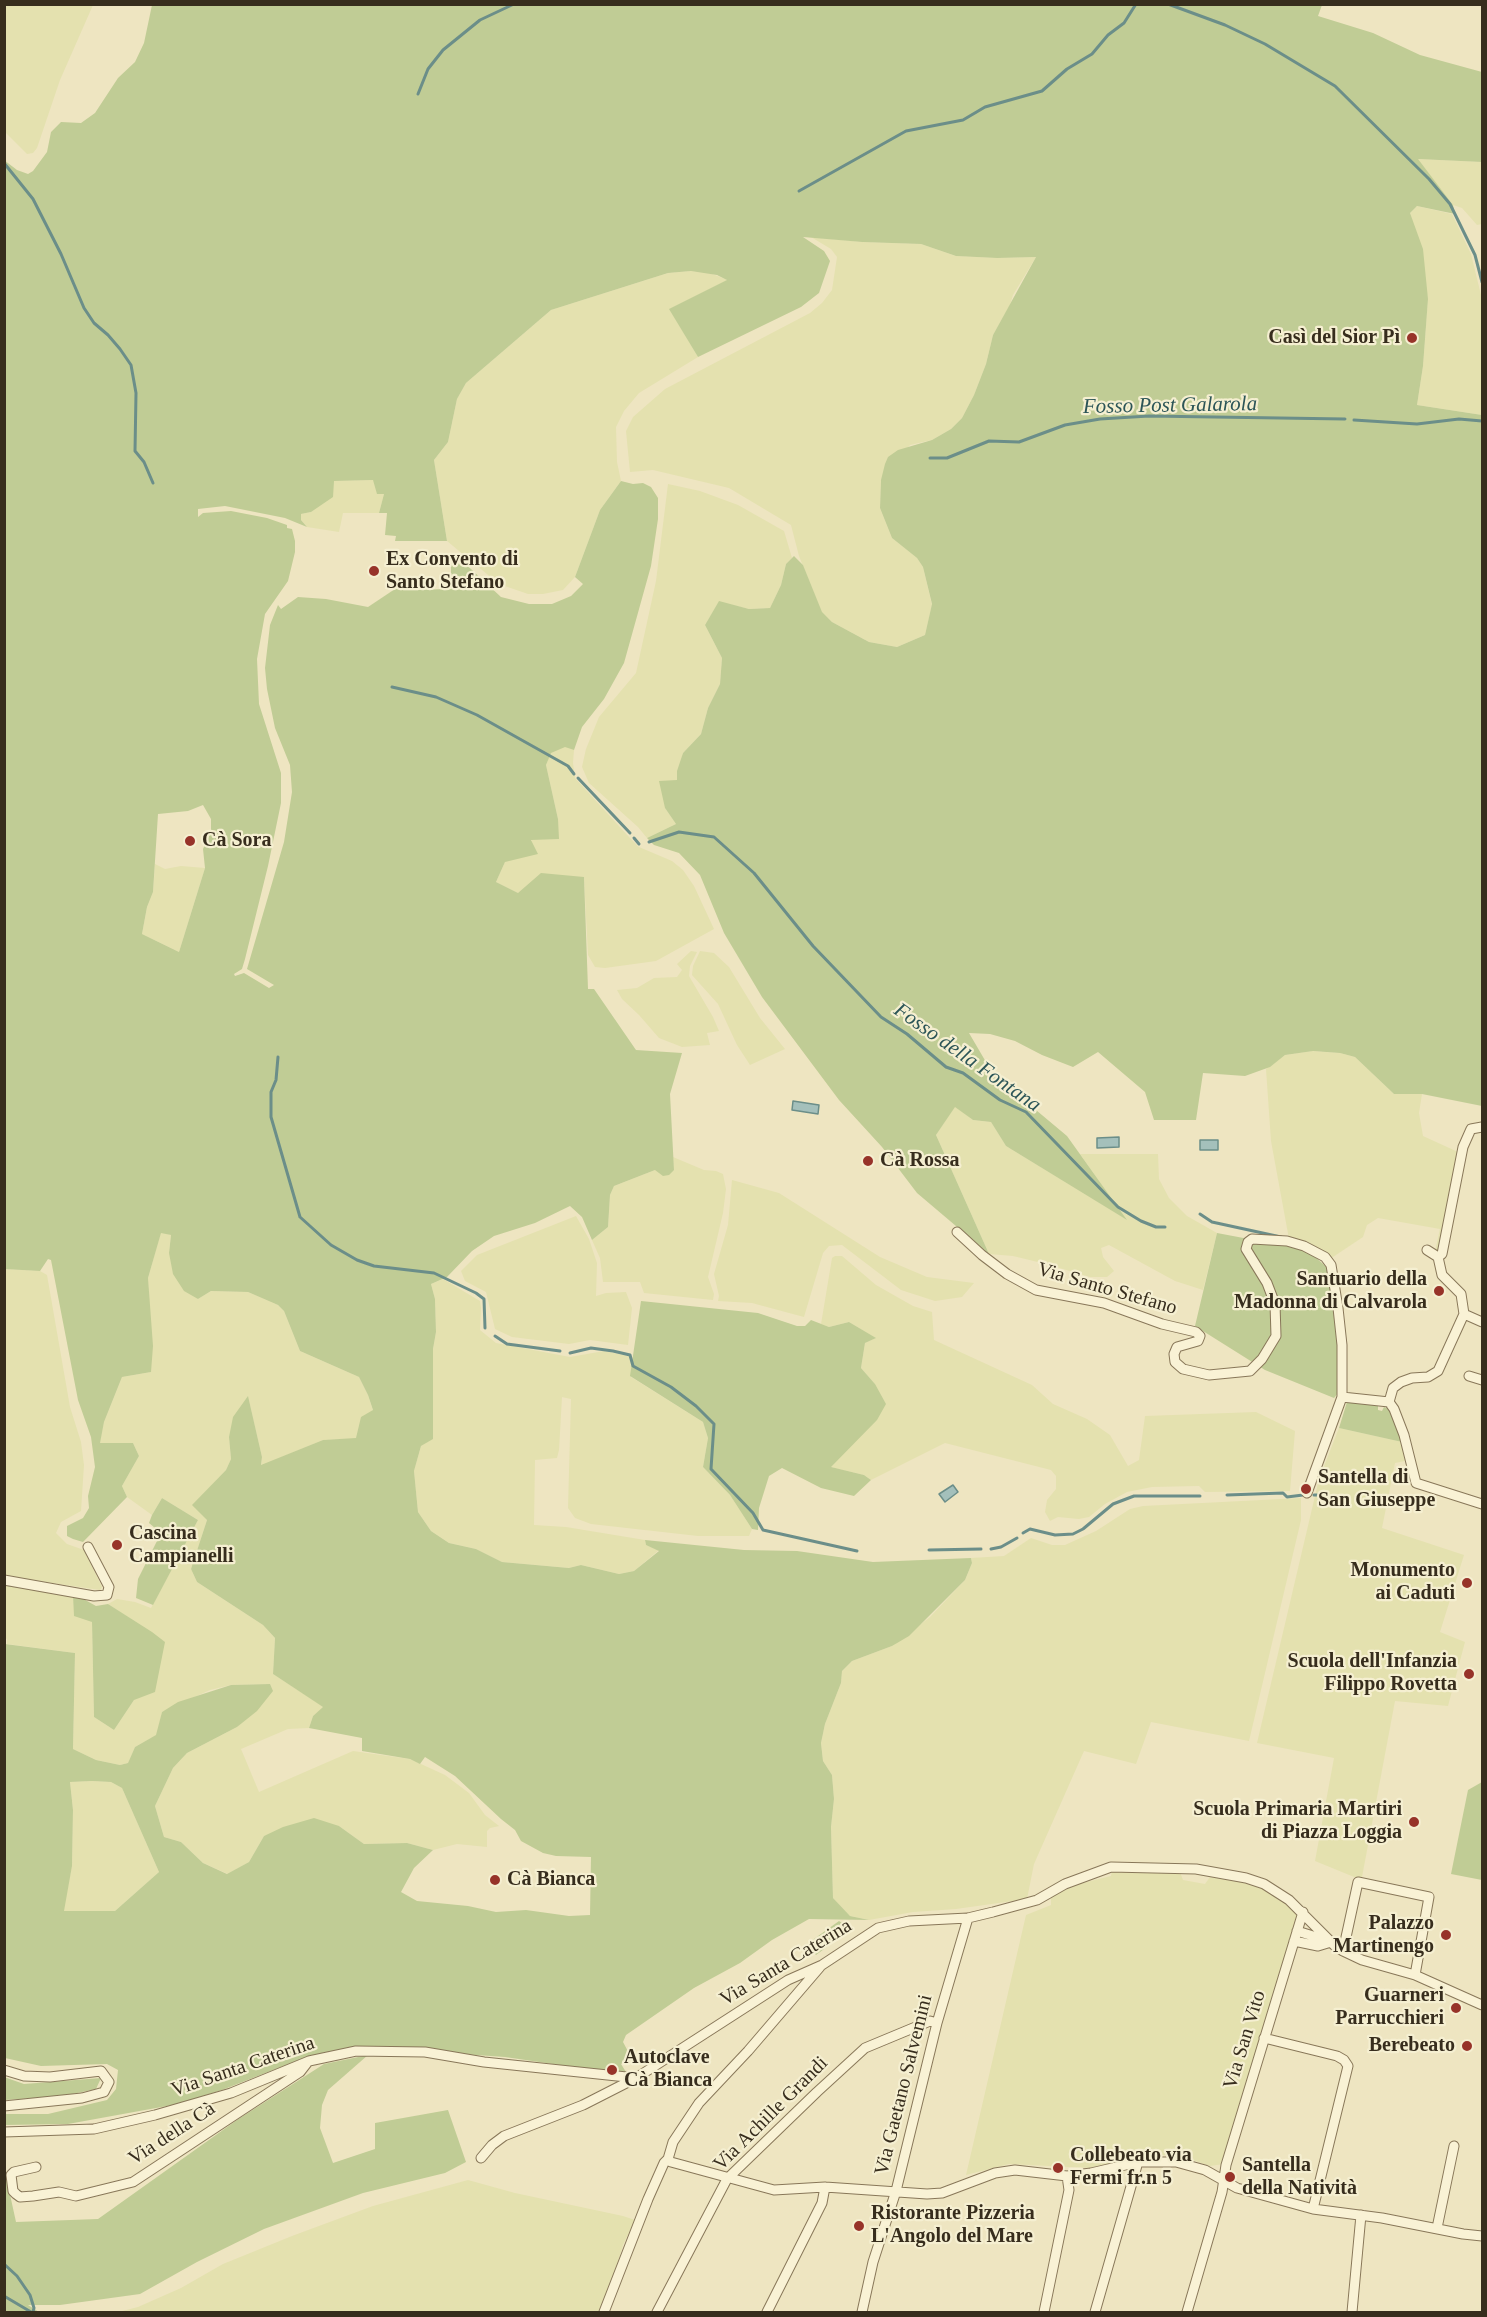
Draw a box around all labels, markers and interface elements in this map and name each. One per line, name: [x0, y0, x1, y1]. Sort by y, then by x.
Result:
place label: Casì del Sior Pì: [1268, 326, 1400, 350]
marker: Casì del Sior Pì: [1405, 331, 1419, 345]
water label: Fosso Post Galarola: [1083, 392, 1257, 420]
place label: Ex Convento di Santo Stefano: [386, 548, 518, 595]
marker: Ex Convento di Santo Stefano: [367, 564, 381, 578]
place label: Cà Sora: [202, 829, 271, 853]
marker: Cà Sora: [183, 834, 197, 848]
water label: Fosso della Fontana: [889, 998, 1045, 1118]
place label: Cà Rossa: [880, 1149, 959, 1173]
marker: Cà Rossa: [861, 1154, 875, 1168]
street label: Via Santo Stefano: [1034, 1258, 1180, 1320]
place label: Santuario della Madonna di Calvarola: [1234, 1268, 1427, 1315]
marker: Santuario della Madonna di Calvarola: [1432, 1284, 1446, 1298]
place label: Santella di San Giuseppe: [1318, 1466, 1435, 1513]
marker: Santella di San Giuseppe: [1299, 1482, 1313, 1496]
place label: Cascina Campianelli: [129, 1522, 233, 1569]
marker: Cascina Campianelli: [110, 1538, 124, 1552]
place label: Monumento ai Caduti: [1351, 1559, 1455, 1606]
marker: Monumento ai Caduti: [1460, 1576, 1474, 1590]
place label: Scuola dell'Infanzia Filippo Rovetta: [1288, 1650, 1457, 1697]
marker: Scuola dell'Infanzia Filippo Rovetta: [1462, 1667, 1476, 1681]
place label: Scuola Primaria Martiri di Piazza Loggia: [1193, 1798, 1402, 1845]
marker: Scuola Primaria Martiri di Piazza Loggia: [1407, 1815, 1421, 1829]
place label: Cà Bianca: [507, 1868, 595, 1892]
marker: Cà Bianca: [488, 1873, 502, 1887]
place label: Palazzo Martinengo: [1333, 1912, 1434, 1959]
street label: Via Santa Caterina: [716, 1914, 856, 2012]
marker: Palazzo Martinengo: [1439, 1928, 1453, 1942]
place label: Guarneri Parrucchieri: [1335, 1984, 1444, 2031]
street label: Via San Vito: [1219, 1988, 1271, 2092]
street label: Via Gaetano Salvemini: [870, 1992, 938, 2178]
marker: Guarneri Parrucchieri: [1449, 2001, 1463, 2015]
street label: Via Santa Caterina: [168, 2031, 318, 2103]
place label: Berebeato: [1369, 2034, 1455, 2058]
marker: Berebeato: [1460, 2039, 1474, 2053]
place label: Autoclave Cà Bianca: [624, 2046, 712, 2093]
street label: Via Achille Grandi: [709, 2052, 833, 2176]
marker: Autoclave Cà Bianca: [605, 2063, 619, 2077]
street label: Via della Cà: [124, 2097, 220, 2171]
place label: Collebeato via Fermi fr.n 5: [1070, 2144, 1192, 2191]
place label: Santella della Natività: [1242, 2154, 1357, 2201]
marker: Collebeato via Fermi fr.n 5: [1051, 2161, 1065, 2175]
marker: Santella della Natività: [1223, 2170, 1237, 2184]
place label: Ristorante Pizzeria L'Angolo del Mare: [871, 2202, 1035, 2249]
marker: Ristorante Pizzeria L'Angolo del Mare: [852, 2219, 866, 2233]

